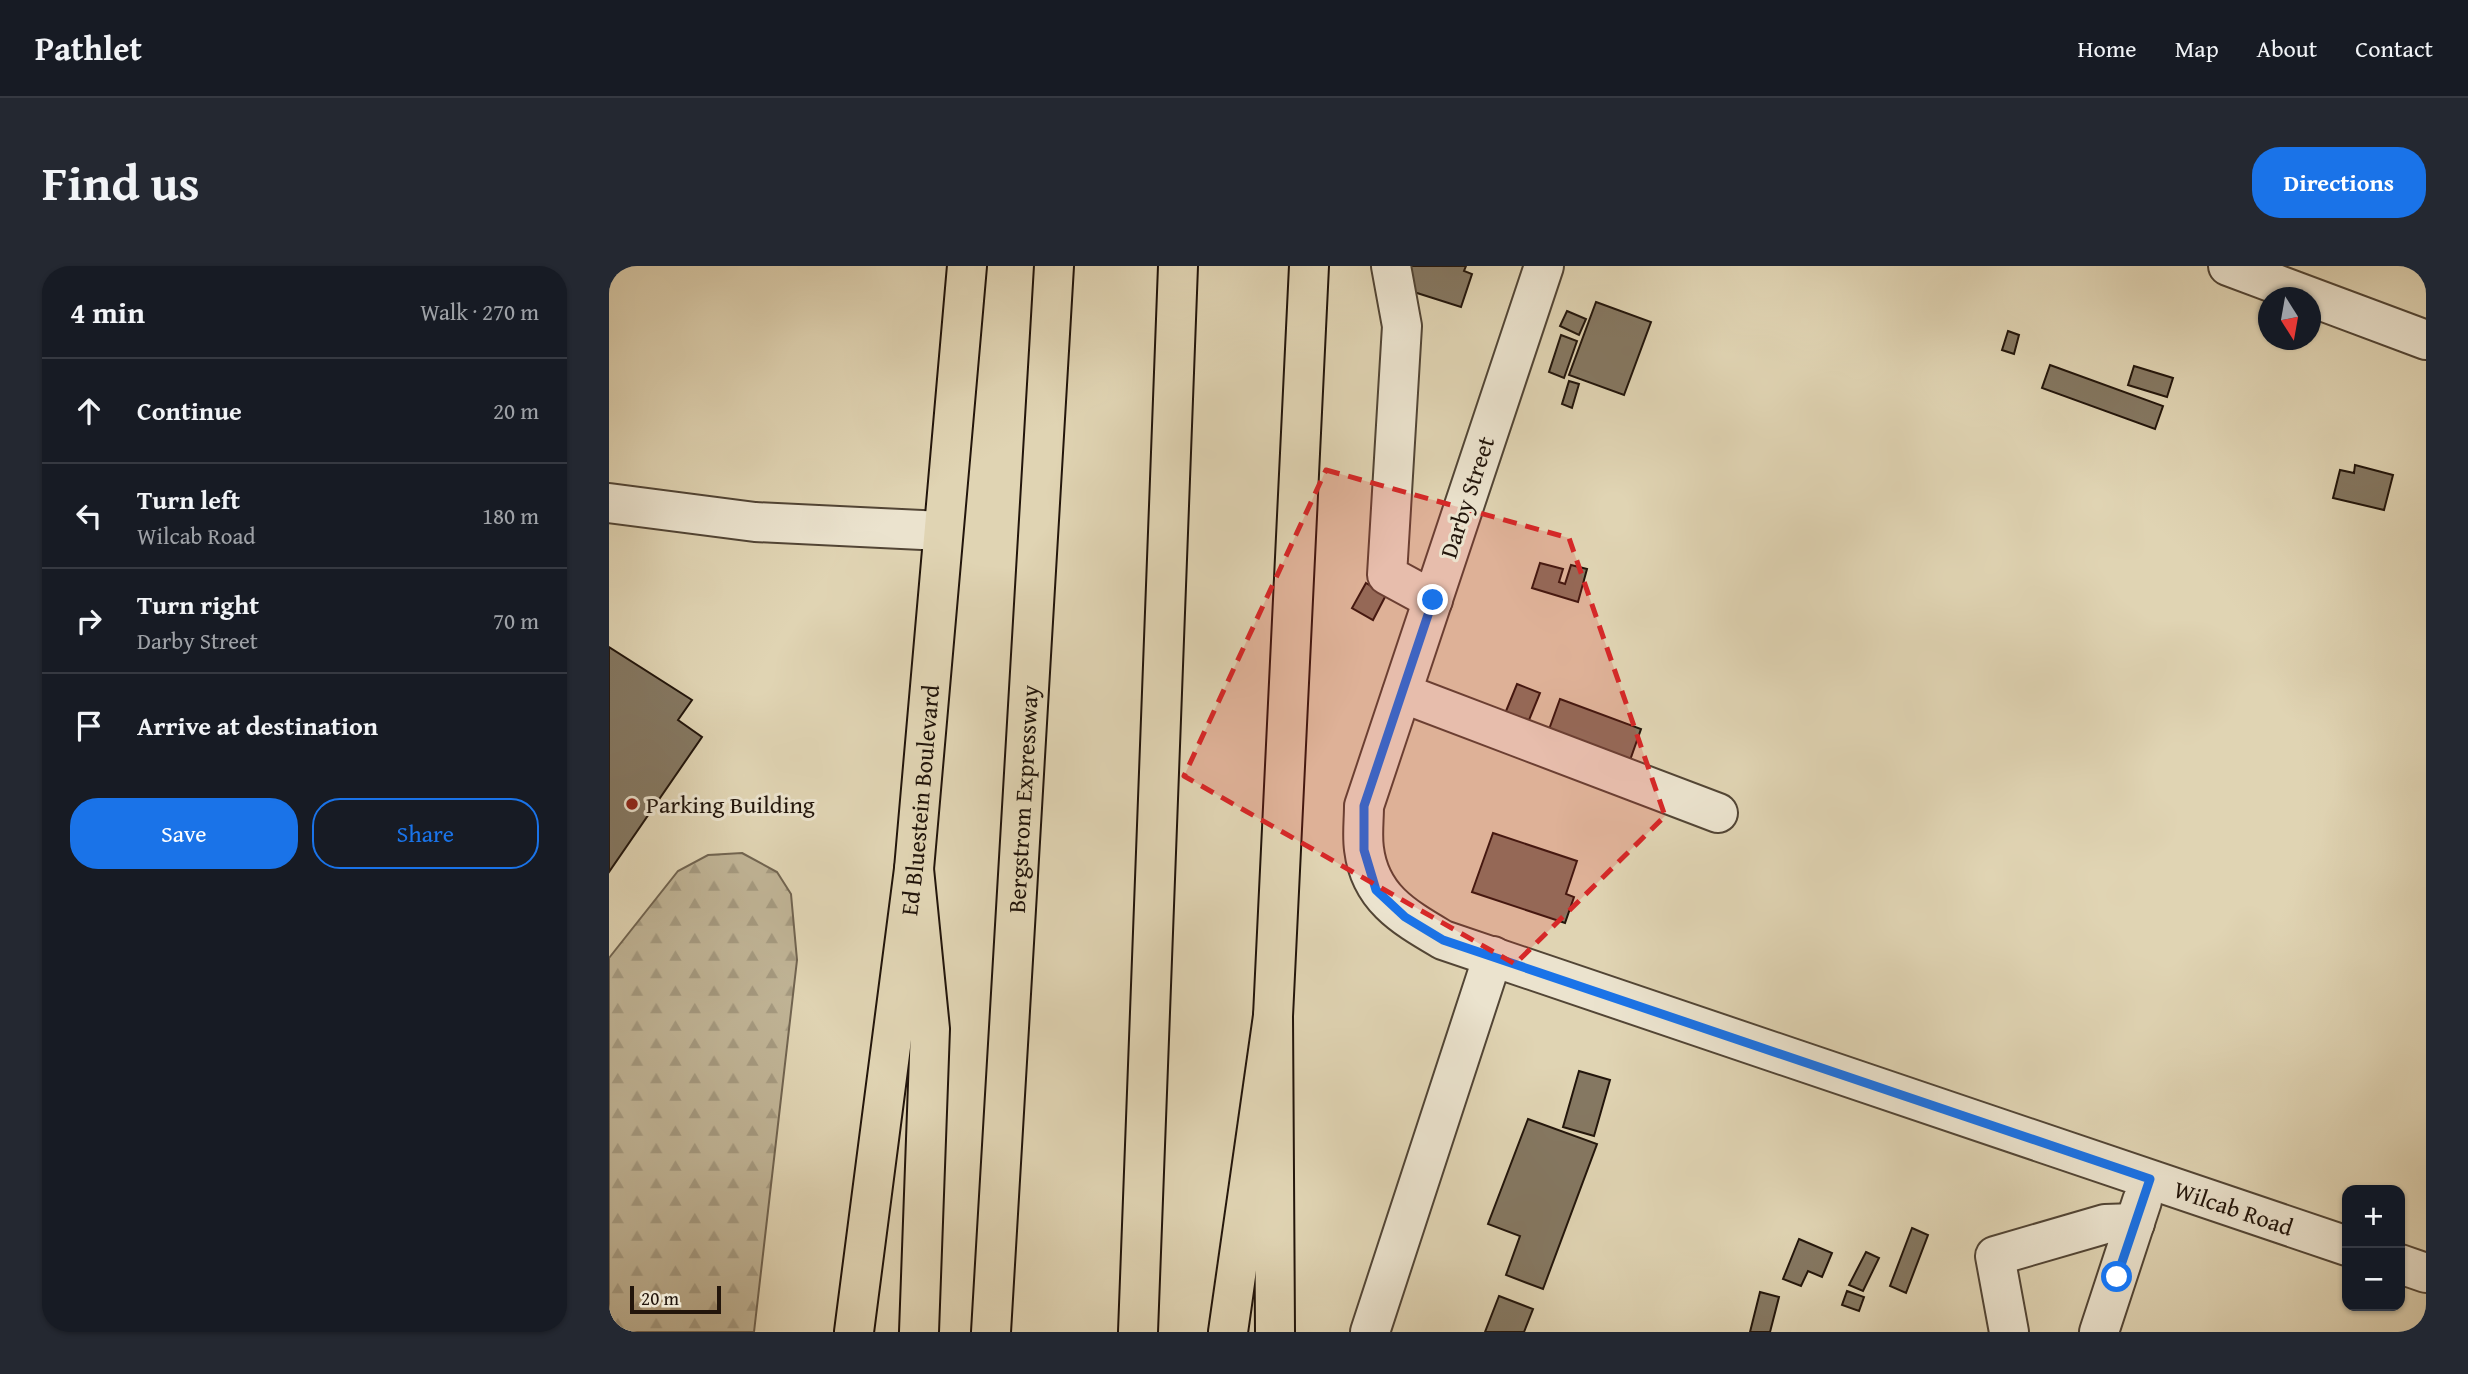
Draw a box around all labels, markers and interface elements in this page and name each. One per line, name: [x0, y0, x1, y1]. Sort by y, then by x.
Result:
text: Pathlet: [35, 24, 142, 72]
text: Home: [2078, 31, 2137, 66]
text: Map: [2175, 31, 2219, 66]
text: About: [2257, 31, 2317, 66]
text: Contact: [2355, 31, 2433, 66]
text: Find us: [42, 146, 200, 218]
button: Directions: [2252, 147, 2426, 218]
north arrow: [2258, 287, 2321, 350]
text: 4 min: [70, 290, 145, 334]
text: Walk · 270 m: [420, 295, 539, 328]
text: Continue: [137, 391, 242, 430]
icon: ahead: [70, 392, 108, 430]
text: 20 m: [493, 394, 539, 427]
street label: Darby Street: [1431, 431, 1503, 562]
text: Turn left: [137, 480, 240, 519]
icon: left: [70, 497, 108, 535]
text: 180 m: [482, 499, 539, 532]
text: Wilcab Road: [137, 519, 256, 552]
route end: [1417, 584, 1448, 615]
text: Turn right: [137, 585, 259, 624]
icon: right: [70, 602, 108, 640]
text: 70 m: [493, 604, 539, 637]
text: Darby Street: [137, 624, 258, 657]
street label: Ed Bluestein Boulevard: [891, 683, 948, 918]
street label: Bergstrom Expressway: [998, 684, 1047, 914]
text: Arrive at destination: [137, 706, 378, 745]
icon: arrive: [70, 707, 108, 745]
place label: Parking Building: [646, 787, 815, 822]
marker: Parking Building: [624, 796, 640, 812]
button: Save: [70, 798, 298, 869]
button: Share: [312, 798, 539, 869]
street label: Wilcab Road: [2169, 1171, 2298, 1244]
map controls: [2342, 1185, 2405, 1311]
button: +: [2342, 1185, 2405, 1248]
button: −: [2342, 1248, 2405, 1311]
route start: [2101, 1261, 2132, 1292]
scale bar: [630, 1283, 721, 1315]
text: 20 m: [641, 1284, 679, 1312]

